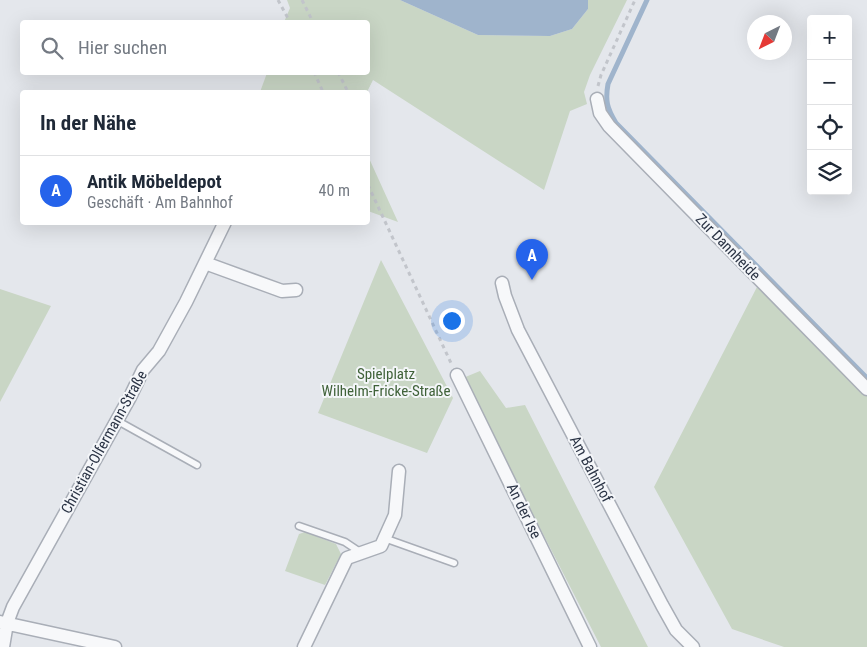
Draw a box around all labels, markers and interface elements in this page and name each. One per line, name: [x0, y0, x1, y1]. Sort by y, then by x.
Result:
north arrow: [747, 15, 792, 60]
map controls: [807, 15, 852, 195]
button: +: [807, 15, 852, 60]
search box: [20, 20, 370, 75]
icon: search: [38, 34, 66, 62]
text: Hier suchen: [78, 36, 167, 59]
button: −: [807, 60, 852, 105]
button: locate: [807, 105, 852, 150]
text: In der Nähe: [40, 111, 136, 135]
button: layers: [807, 150, 852, 195]
text: Antik Möbeldepot: [87, 170, 222, 193]
text: A: [51, 181, 61, 200]
text: 40 m: [318, 181, 350, 200]
text: Geschäft · Am Bahnhof: [87, 193, 233, 212]
street label: Zur Dannheide: [692, 210, 764, 284]
pin: A: [516, 239, 548, 280]
your location: [439, 308, 465, 334]
park label: Spielplatz Wilhelm-Fricke-Straße: [322, 365, 450, 400]
street label: Christian-Olfermann-Straße: [57, 367, 151, 517]
street label: Am Bahnhof: [566, 433, 616, 506]
street label: An der Ise: [503, 480, 545, 542]

